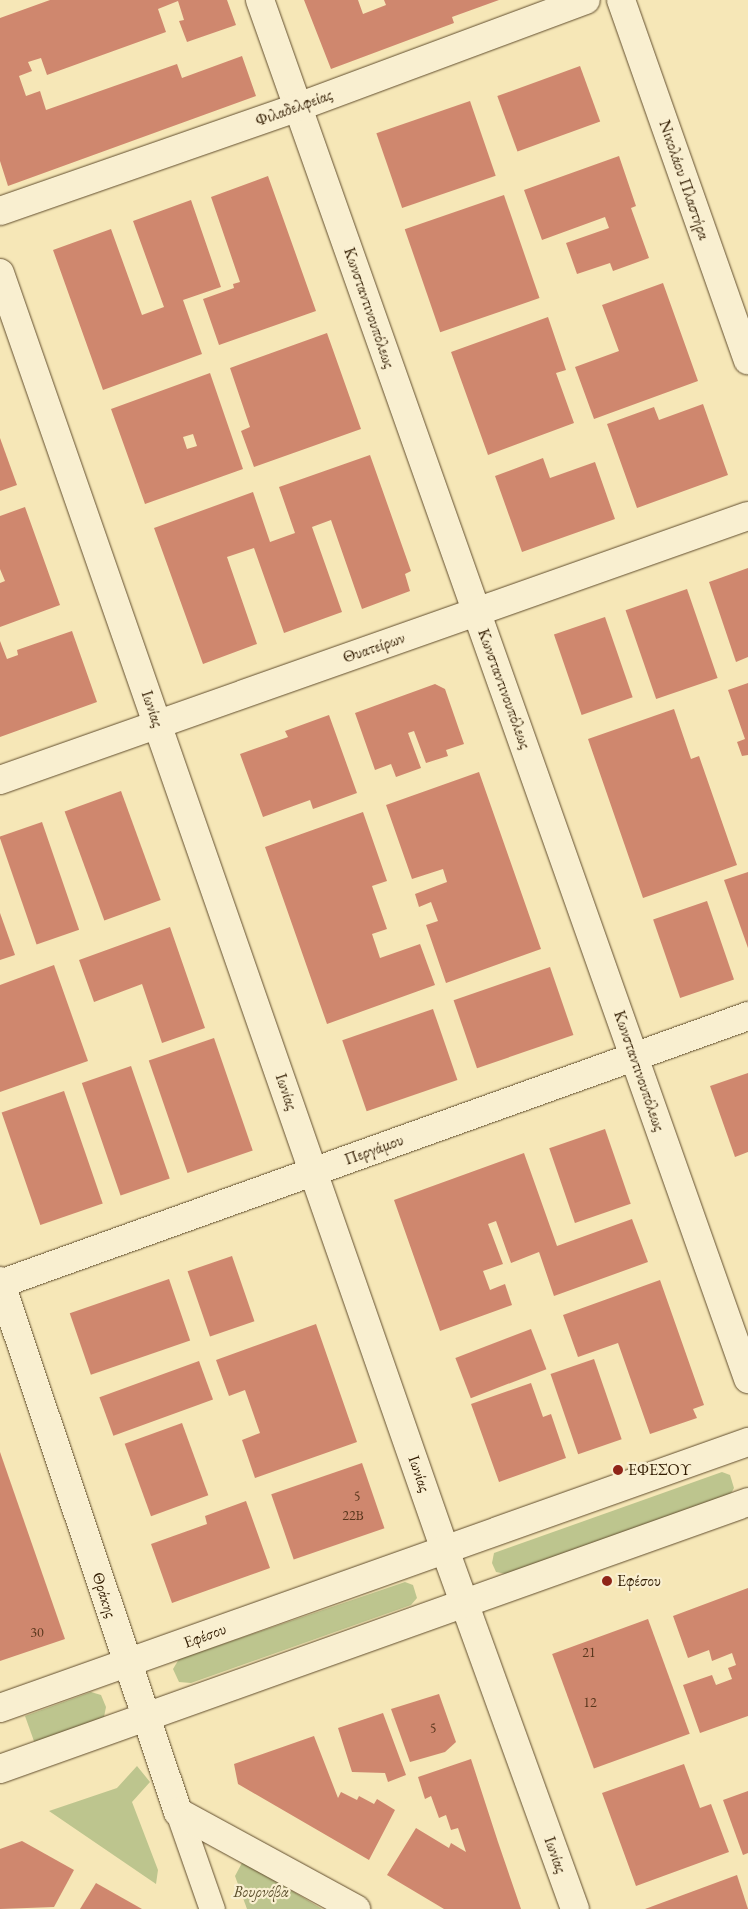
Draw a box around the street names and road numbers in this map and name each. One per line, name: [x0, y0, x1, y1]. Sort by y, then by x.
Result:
street label: Φιλαδελφείας: [253, 85, 335, 131]
street label: Νικολάου Πλαστήρα: [655, 118, 713, 242]
street label: Κωνσταντινουπόλεως: [339, 245, 399, 371]
street label: Κωνσταντινουπόλεως: [473, 626, 535, 752]
street label: Θυατείρων: [340, 628, 408, 668]
street label: Ιωνίας: [137, 688, 167, 730]
street label: Κωνσταντινουπόλεως: [609, 1008, 669, 1134]
street label: Ιωνίας: [271, 1071, 301, 1113]
street label: Περγάμου: [342, 1130, 406, 1170]
street label: Ιωνίας: [404, 1453, 434, 1495]
street label: Θράκης: [88, 1570, 120, 1620]
street label: Εφέσου: [181, 1619, 229, 1653]
street label: Ιωνίας: [540, 1834, 570, 1876]

